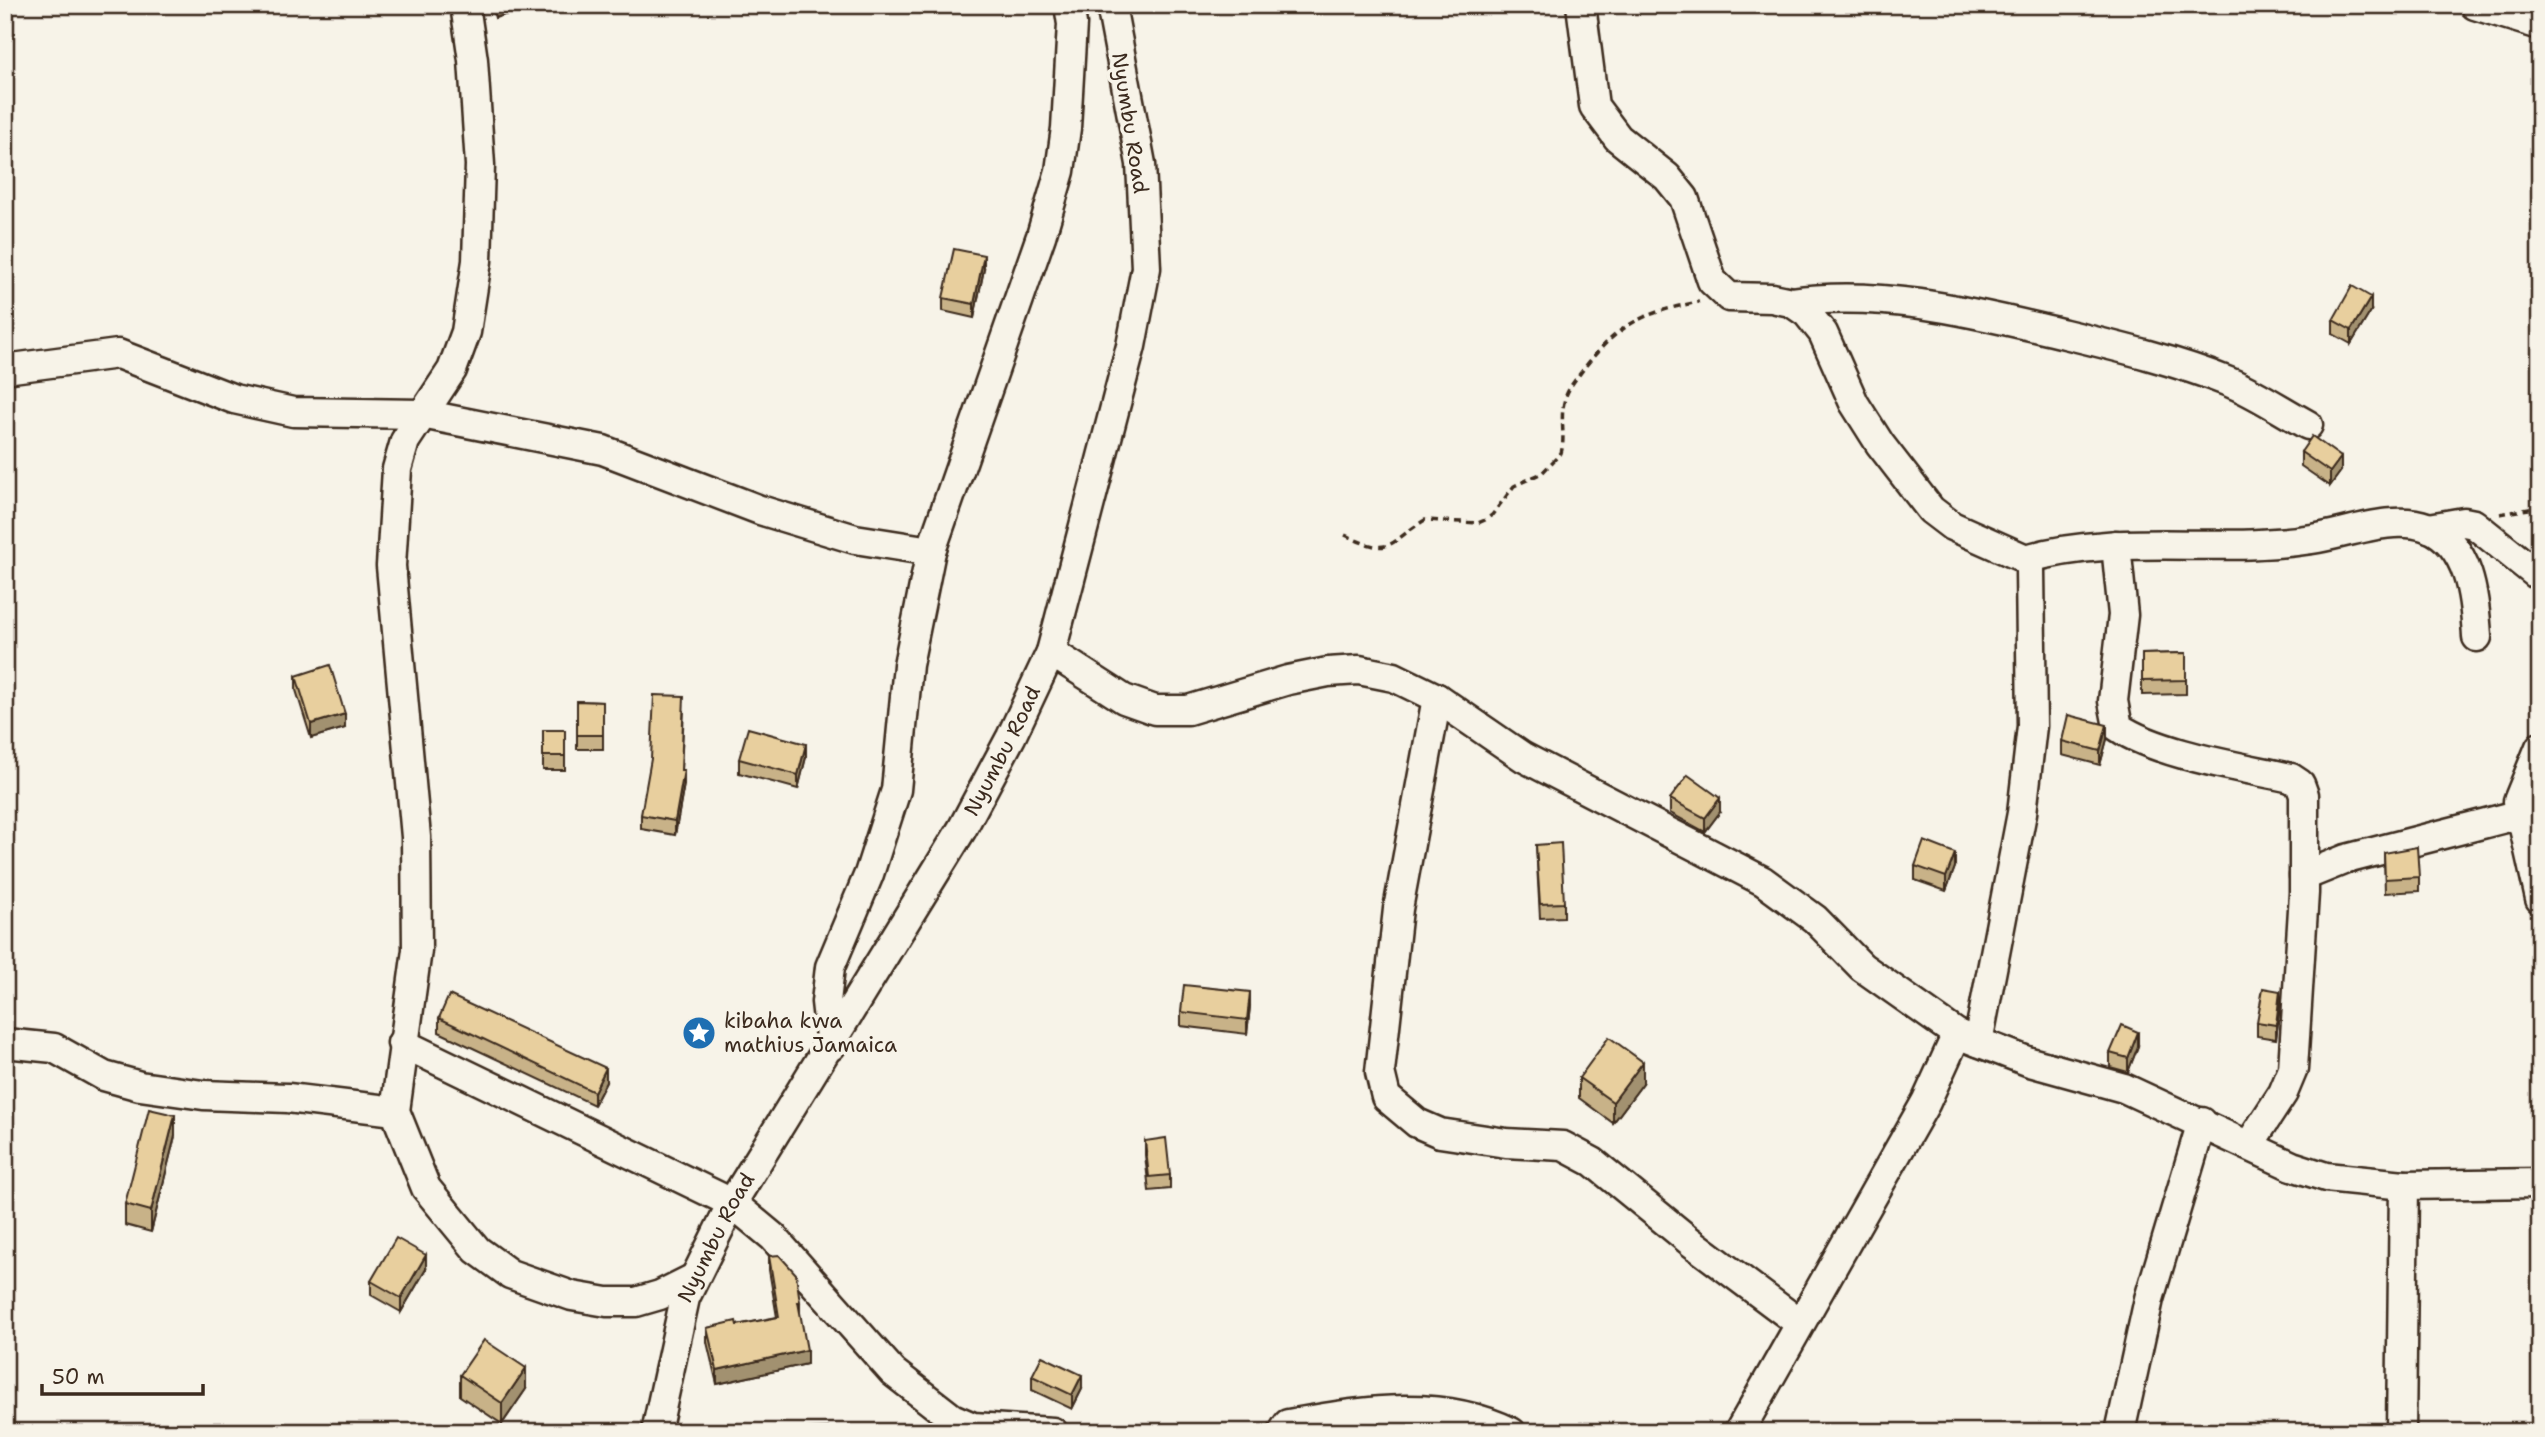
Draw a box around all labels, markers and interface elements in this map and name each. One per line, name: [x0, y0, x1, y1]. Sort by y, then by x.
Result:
street label: Nyumbu Road: [1105, 50, 1155, 196]
street label: Nyumbu Road: [957, 681, 1047, 821]
place label: kibaha kwa mathius Jamaica: [724, 1007, 897, 1059]
place icon: kibaha kwa mathius Jamaica: [680, 1014, 718, 1052]
street label: Nyumbu Road: [671, 1167, 761, 1307]
scale bar: [42, 1353, 203, 1397]
text: 50 m: [52, 1363, 105, 1391]

